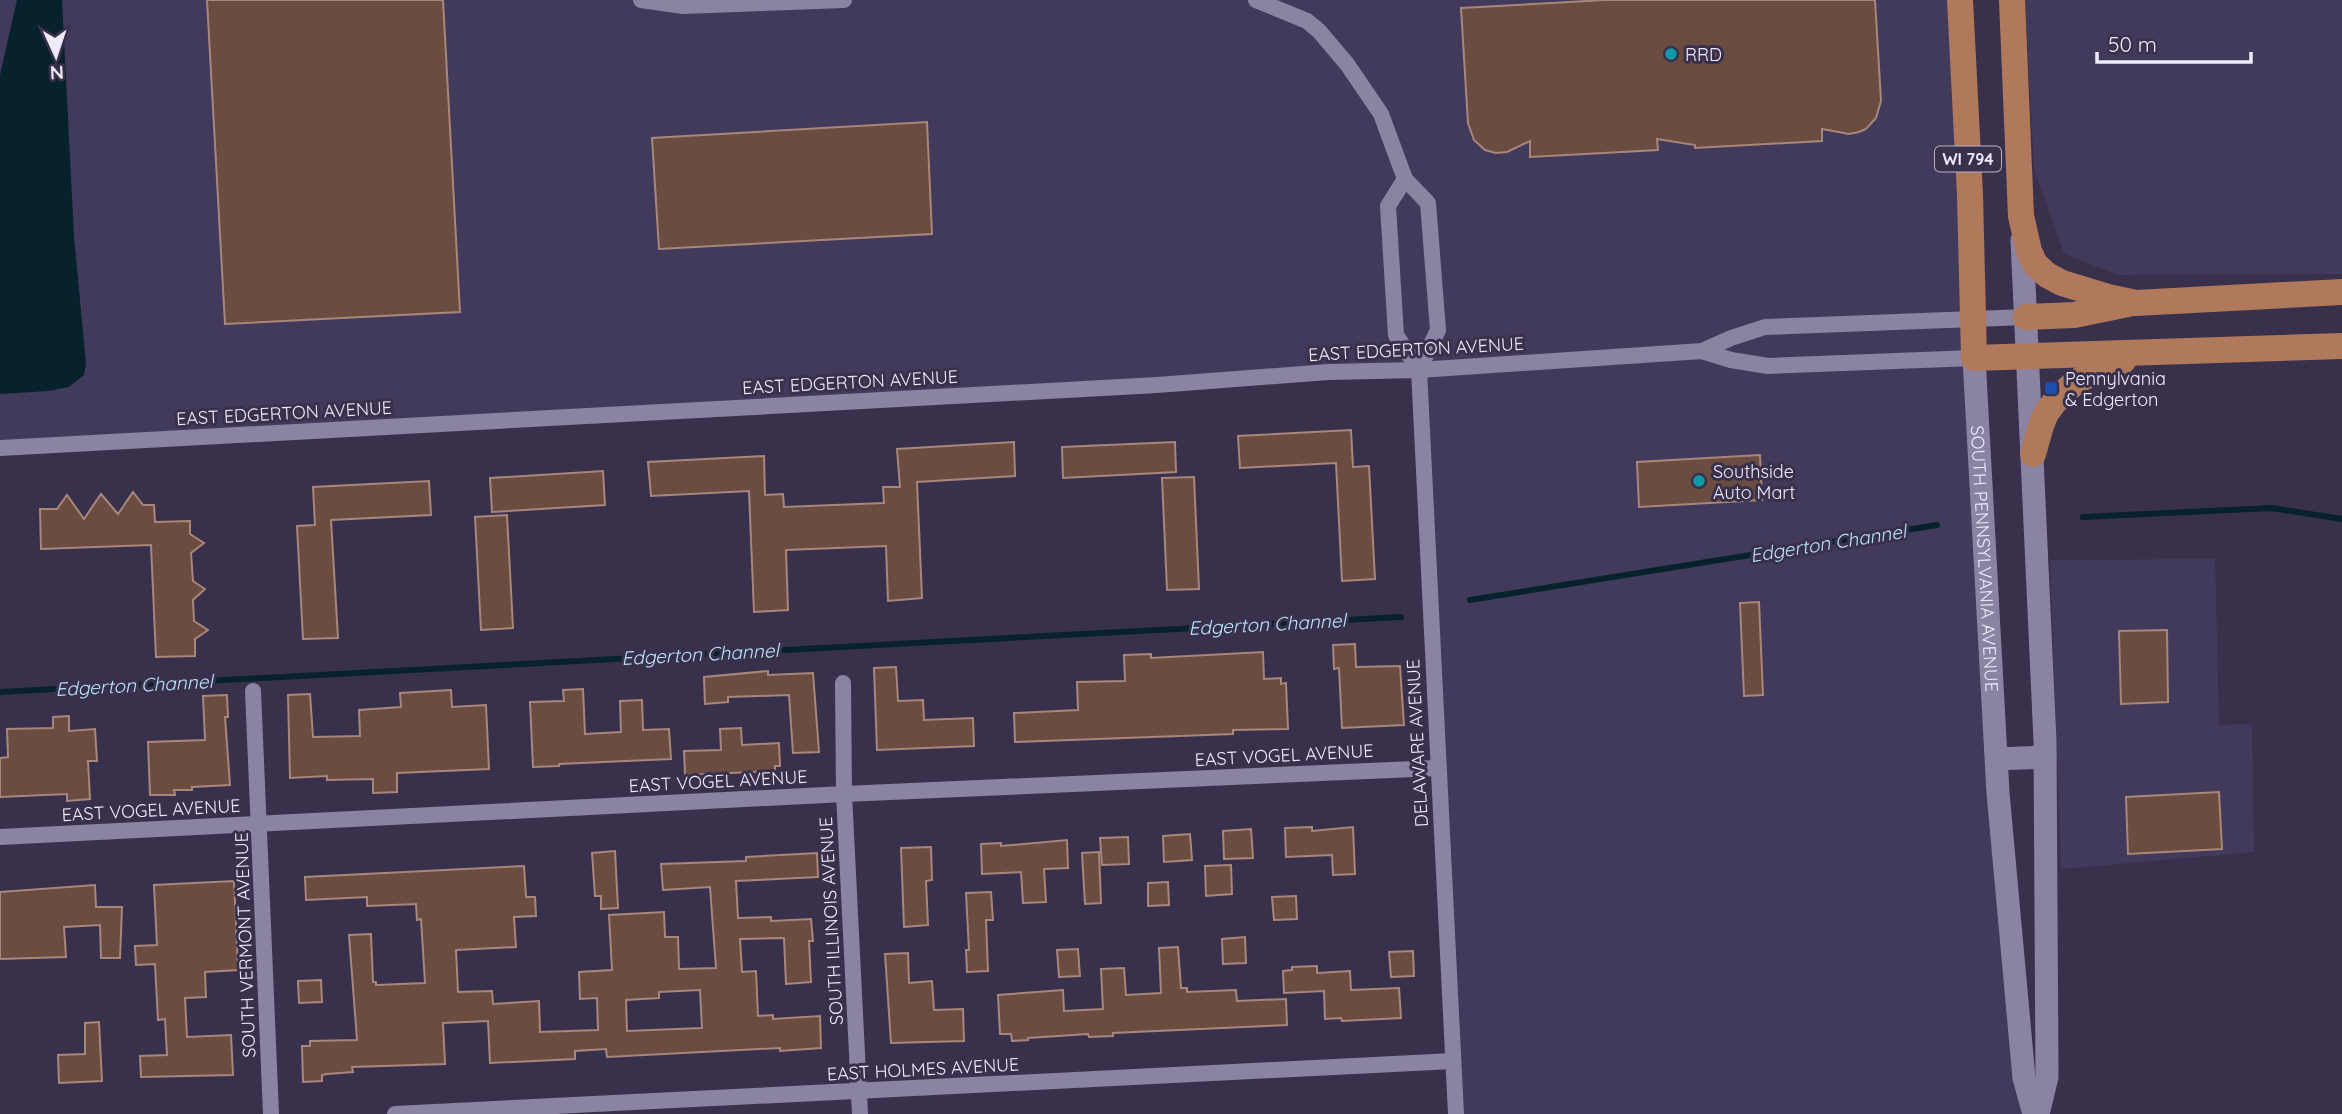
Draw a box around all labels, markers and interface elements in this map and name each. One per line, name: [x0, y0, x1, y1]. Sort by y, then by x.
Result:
north arrow: [21, 21, 91, 91]
scale bar: [2097, 21, 2251, 65]
text: 50 m: [2108, 31, 2157, 57]
place label: RRD: [1685, 43, 1722, 66]
marker: RRD: [1663, 46, 1679, 62]
text: N: [49, 61, 64, 85]
road number: WI 794: [1935, 146, 2001, 172]
street label: EAST EDGERTON AVENUE: [1307, 332, 1525, 366]
street label: EAST EDGERTON AVENUE: [741, 365, 959, 399]
place label: Pennylvania & Edgerton: [2065, 367, 2166, 411]
marker: Pennylvania & Edgerton: [2043, 380, 2059, 396]
street label: EAST EDGERTON AVENUE: [175, 396, 393, 430]
street label: SOUTH PENNSYLVANIA AVENUE: [1966, 425, 2004, 693]
place label: Southside Auto Mart: [1713, 460, 1795, 504]
marker: Southside Auto Mart: [1691, 473, 1707, 489]
water label: Edgerton Channel: [1748, 518, 1910, 567]
water label: Edgerton Channel: [1188, 608, 1349, 640]
water label: Edgerton Channel: [621, 638, 782, 670]
street label: DELAWARE AVENUE: [1401, 658, 1433, 828]
water label: Edgerton Channel: [55, 669, 216, 701]
street label: EAST VOGEL AVENUE: [1194, 739, 1374, 771]
street label: EAST VOGEL AVENUE: [628, 765, 808, 797]
street label: EAST VOGEL AVENUE: [61, 794, 241, 826]
street label: SOUTH ILLINOIS AVENUE: [814, 816, 848, 1026]
street label: SOUTH VERMONT AVENUE: [230, 832, 260, 1058]
street label: EAST HOLMES AVENUE: [826, 1052, 1020, 1086]

